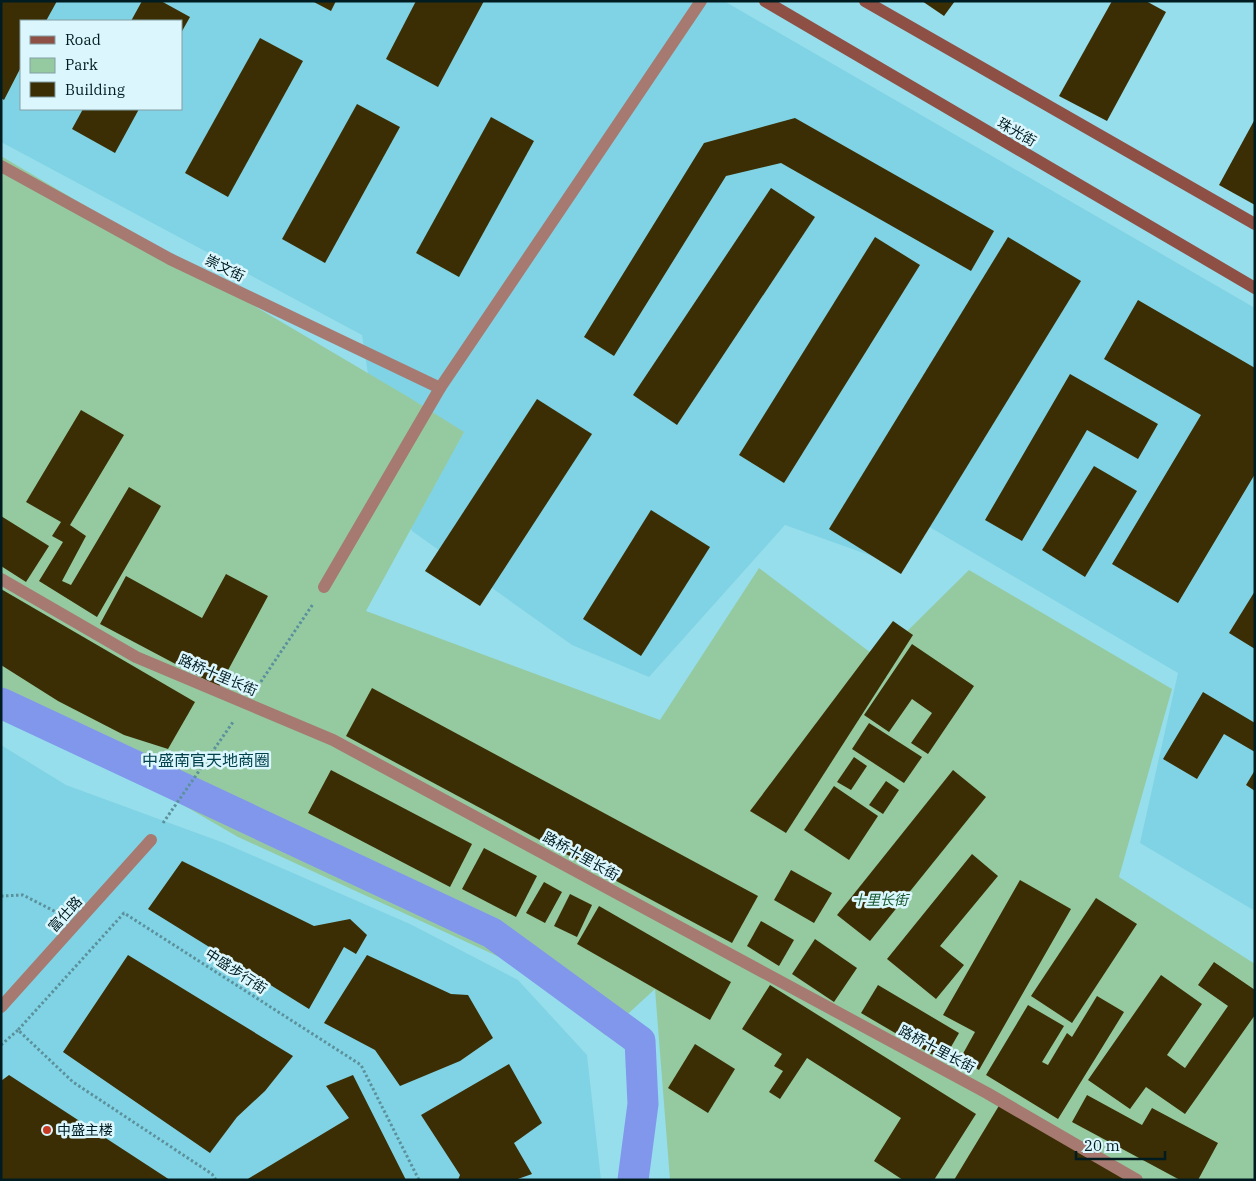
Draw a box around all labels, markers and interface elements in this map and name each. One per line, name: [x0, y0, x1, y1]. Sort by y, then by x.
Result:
legend: [20, 20, 182, 110]
text: Road: [65, 30, 101, 49]
text: Park: [65, 55, 98, 74]
text: Building: [65, 80, 125, 99]
street label: 珠光街: [994, 114, 1040, 150]
street label: 崇文街: [202, 251, 248, 285]
street label: 路桥十里长街: [176, 650, 260, 700]
district label: 中盛南官天地商圈: [142, 750, 270, 770]
street label: 路桥十里长街: [540, 828, 622, 884]
park label: 十里长街: [852, 891, 910, 909]
street label: 富仕路: [44, 892, 86, 936]
street label: 中盛步行街: [202, 944, 270, 998]
street label: 路桥十里长街: [896, 1021, 978, 1077]
place label: 中盛主楼: [57, 1121, 113, 1139]
marker: 中盛主楼: [41, 1124, 53, 1136]
scale bar: [1076, 1128, 1165, 1160]
text: 20 m: [1084, 1136, 1120, 1155]

